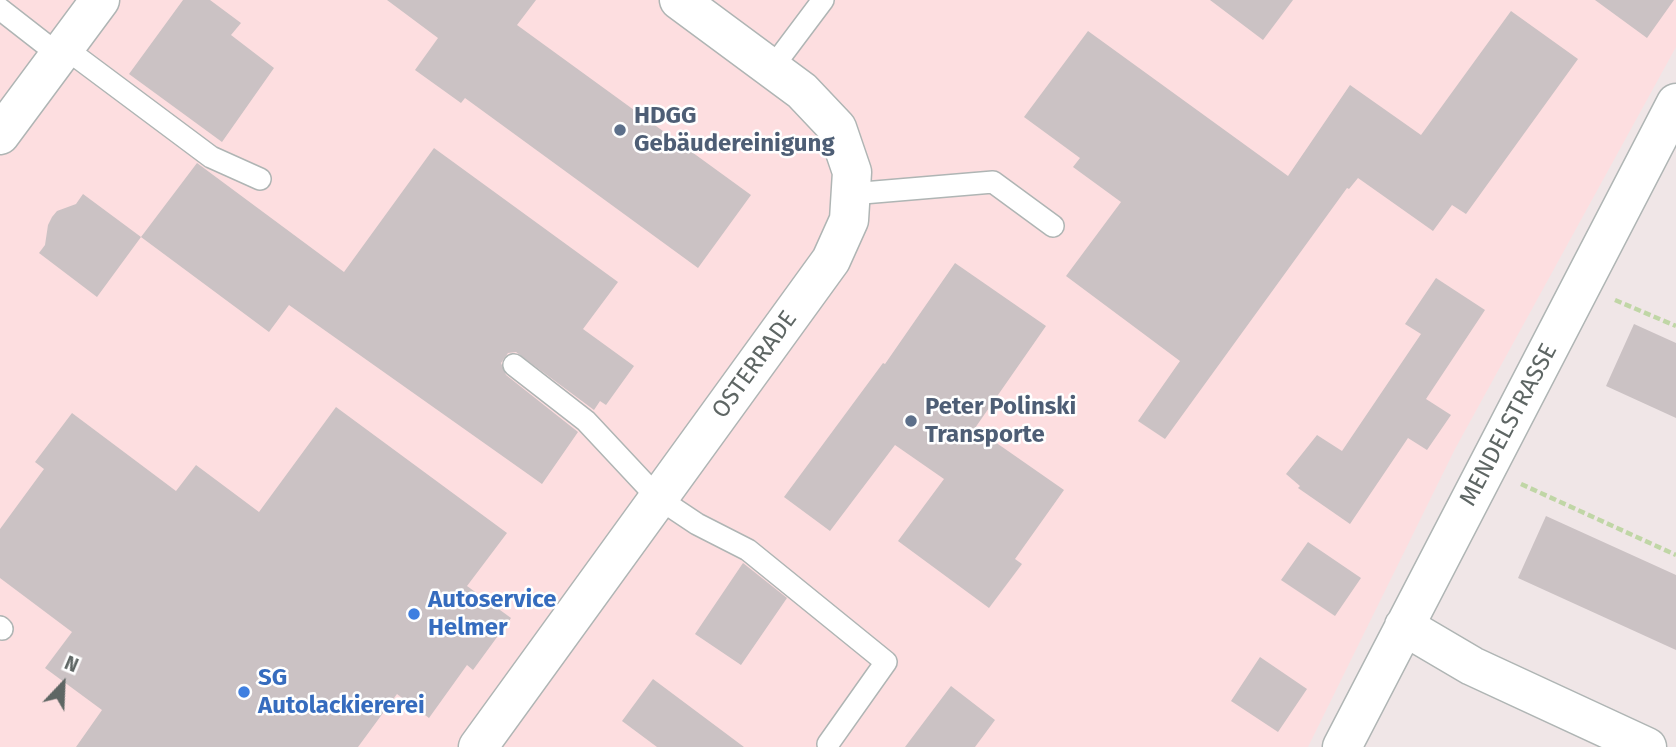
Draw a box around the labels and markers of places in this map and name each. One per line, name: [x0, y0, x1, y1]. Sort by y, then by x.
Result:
place label: HDGG Gebäudereinigung: [634, 102, 835, 158]
marker: HDGG Gebäudereinigung: [612, 122, 628, 138]
place label: Peter Polinski Transporte: [925, 393, 1076, 449]
marker: Peter Polinski Transporte: [903, 413, 919, 429]
place label: Autoservice Helmer: [428, 586, 557, 642]
marker: Autoservice Helmer: [406, 606, 422, 622]
place label: SG Autolackiererei: [258, 664, 425, 720]
marker: SG Autolackiererei: [236, 684, 252, 700]

